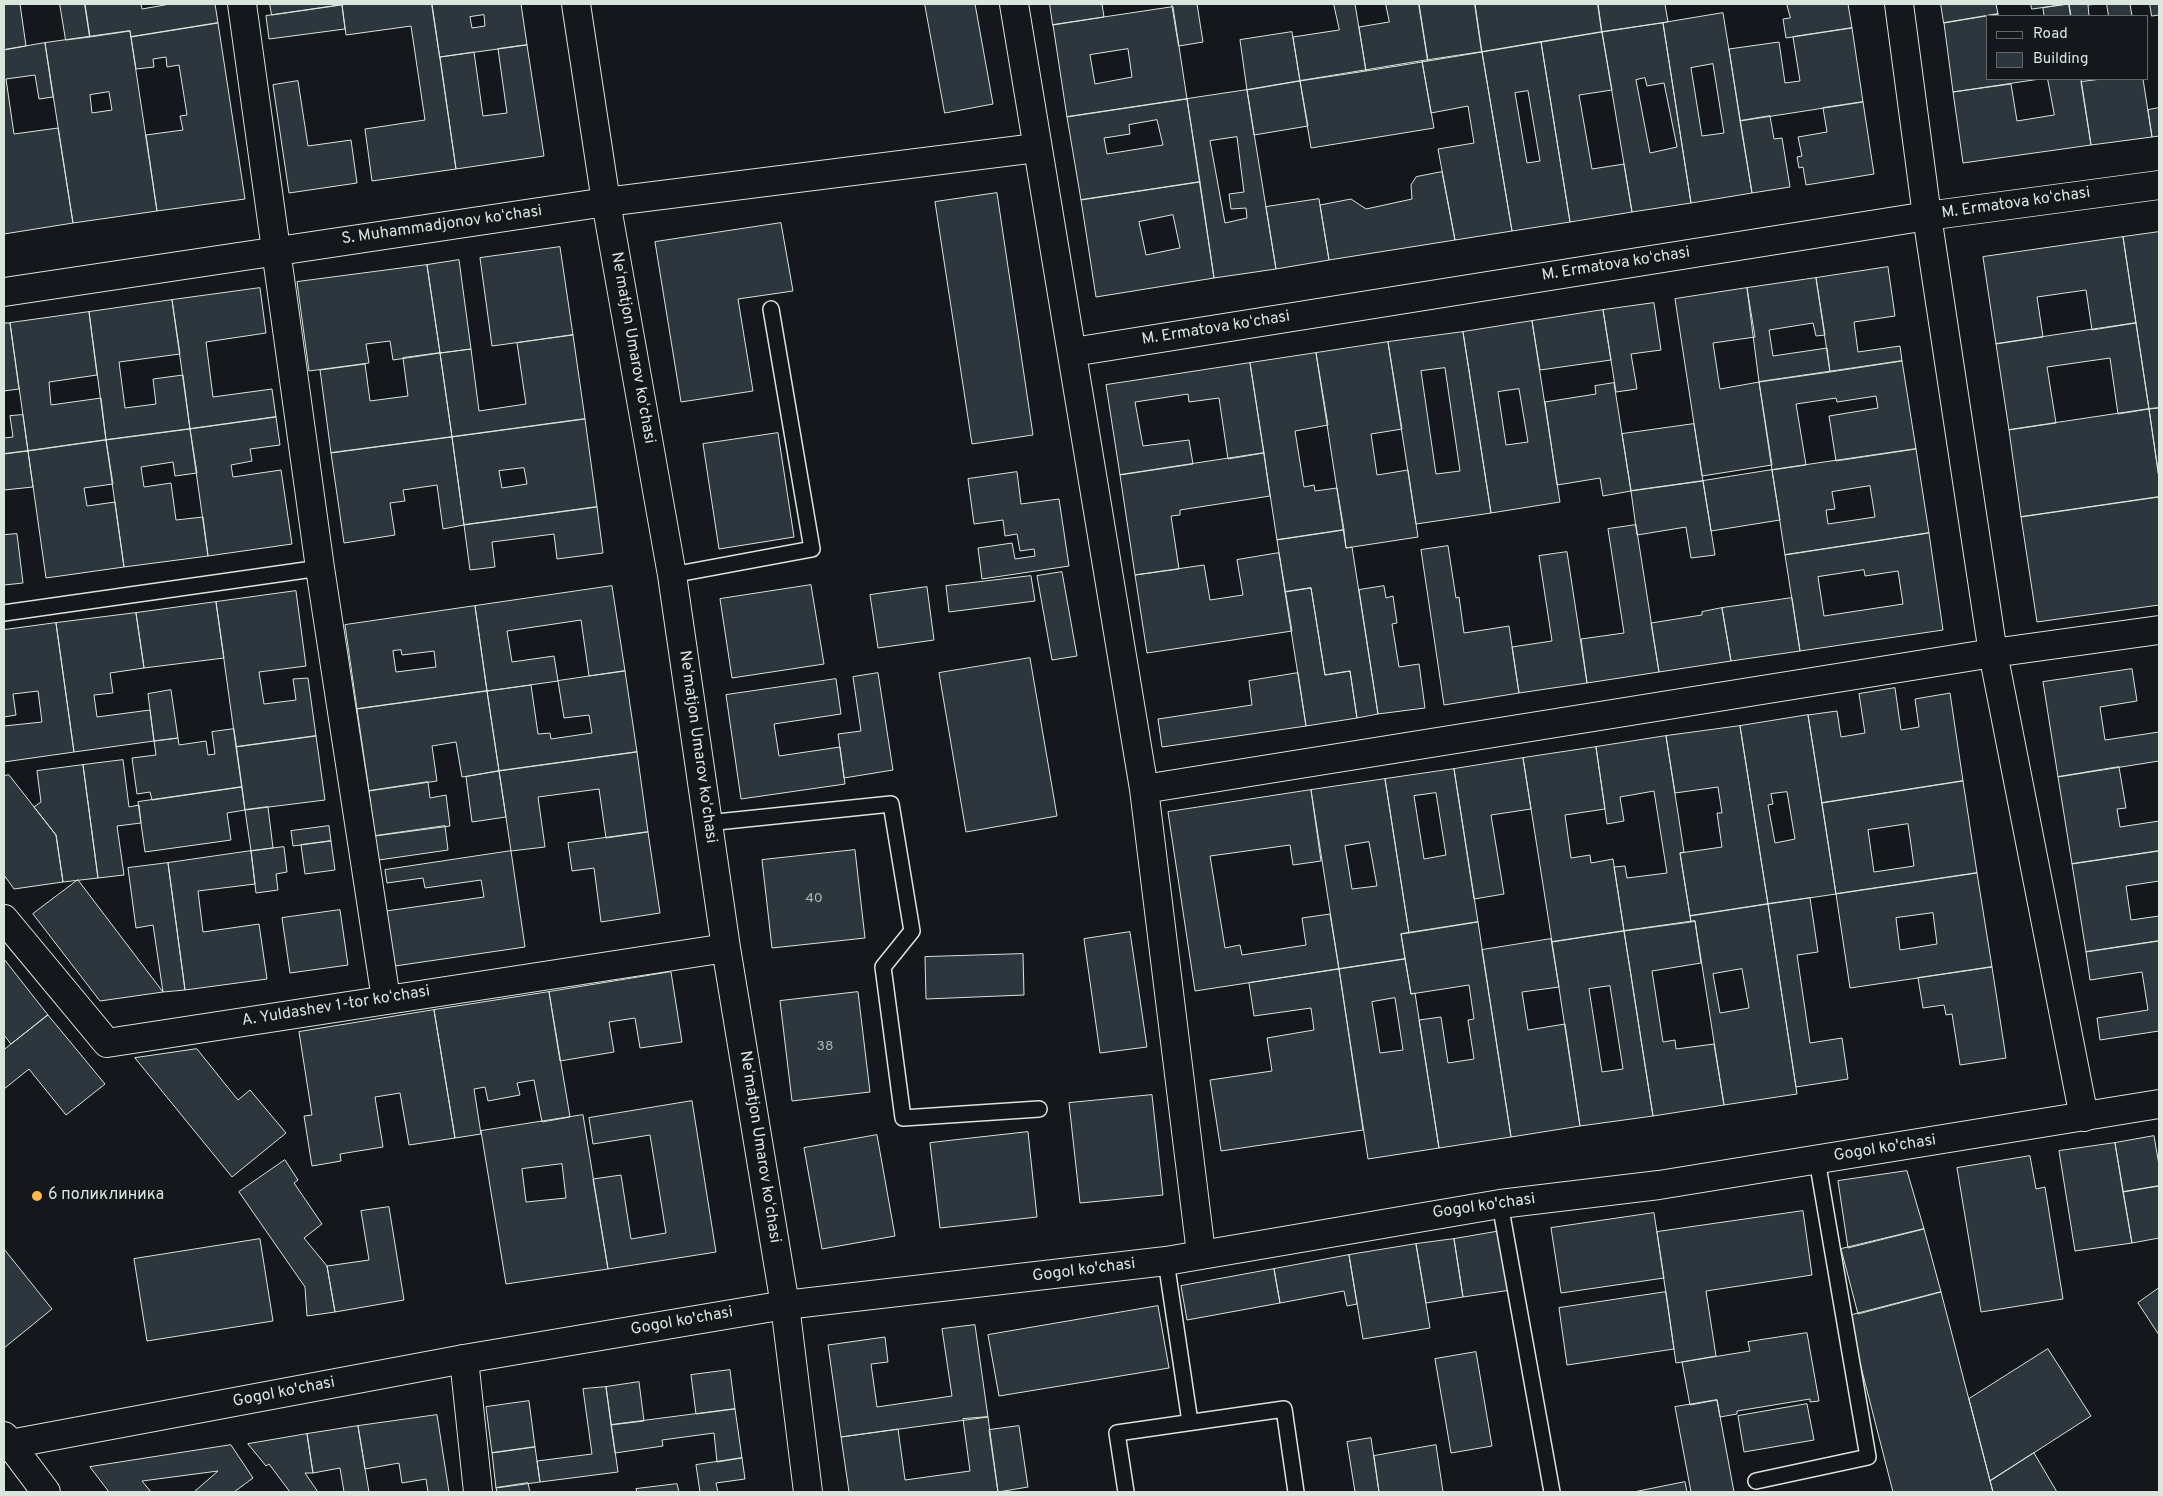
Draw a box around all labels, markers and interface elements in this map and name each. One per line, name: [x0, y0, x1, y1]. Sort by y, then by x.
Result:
legend: [1986, 15, 2148, 80]
text: Road: [2033, 25, 2068, 44]
text: Building: [2033, 50, 2088, 69]
street label: M. Ermatova koʻchasi: [1940, 184, 2092, 224]
street label: S. Muhammadjonov koʻchasi: [341, 202, 543, 250]
street label: M. Ermatova koʻchasi: [1540, 244, 1692, 286]
street label: Neʻmatjon Umarov koʻchasi: [606, 251, 658, 445]
street label: M. Ermatova koʻchasi: [1140, 308, 1292, 350]
street label: Neʻmatjon Umarov koʻchasi: [674, 649, 720, 845]
house number: 40: [805, 891, 823, 907]
street label: A. Yuldashev 1-tor koʻchasi: [241, 983, 431, 1031]
house number: 38: [817, 1039, 833, 1055]
street label: Neʻmatjon Umarov koʻchasi: [734, 1049, 784, 1245]
street label: Gogol ko'chasi: [1832, 1131, 1938, 1167]
place label: 6 поликлиника: [48, 1186, 164, 1206]
marker: 6 поликлиника: [30, 1189, 44, 1203]
street label: Gogol ko'chasi: [1431, 1190, 1537, 1224]
street label: Gogol ko'chasi: [1031, 1255, 1137, 1287]
street label: Gogol ko'chasi: [629, 1304, 735, 1340]
street label: Gogol ko'chasi: [231, 1374, 337, 1412]

